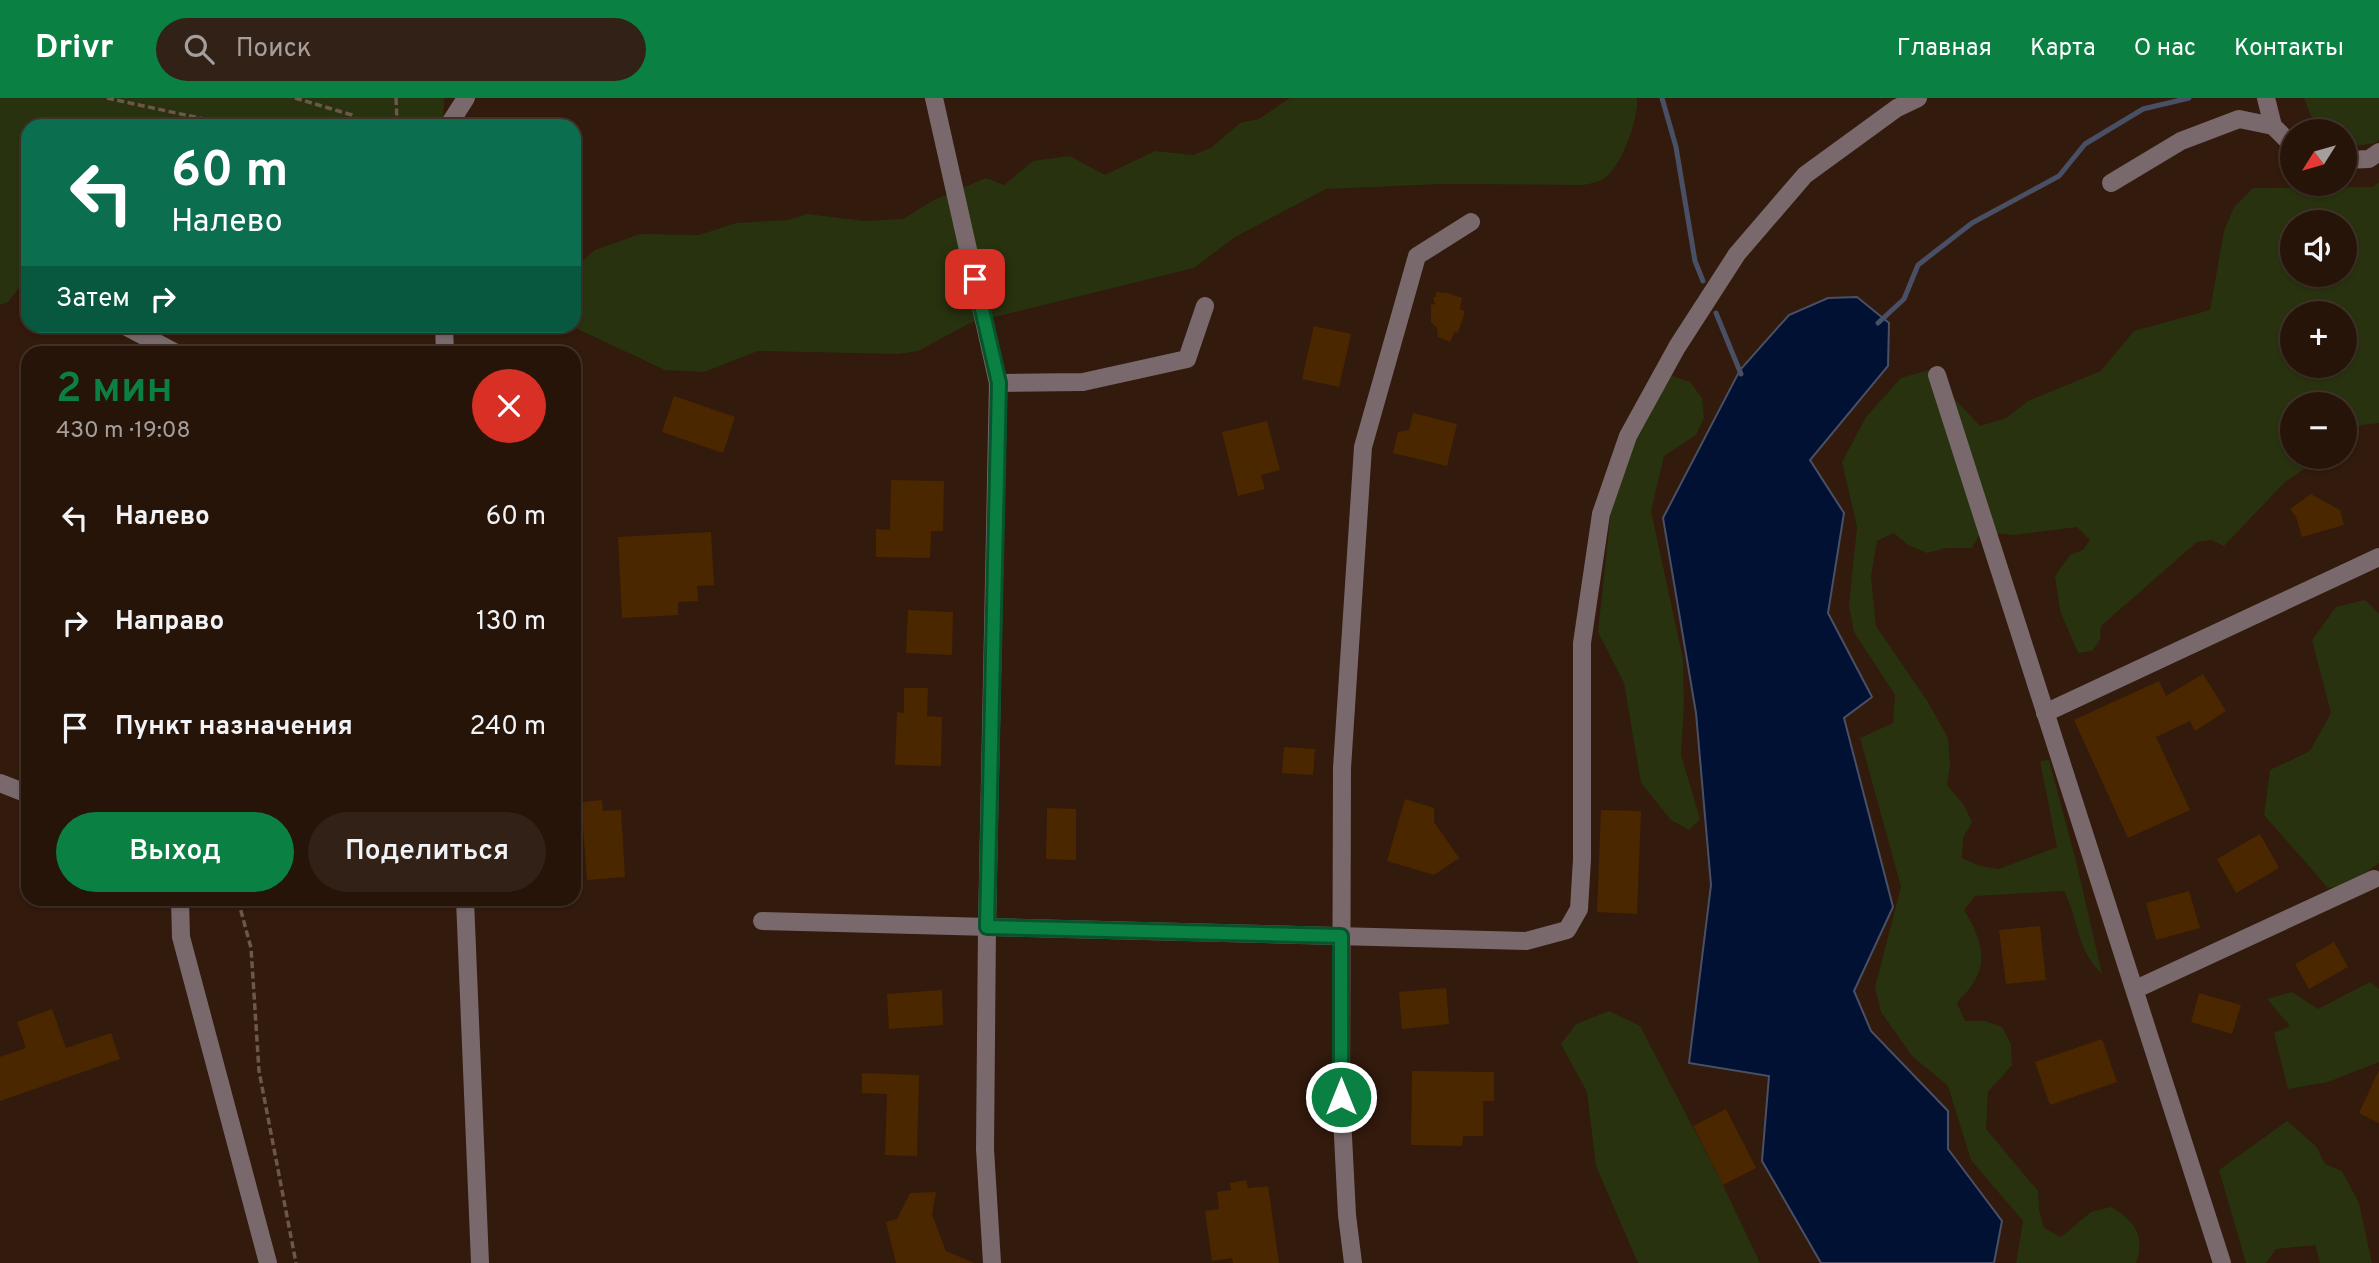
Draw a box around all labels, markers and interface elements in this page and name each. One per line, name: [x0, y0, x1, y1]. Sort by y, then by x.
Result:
search box: [156, 18, 646, 81]
text: Drivr: [35, 28, 114, 70]
icon: search: [180, 30, 218, 68]
text: Поиск: [236, 33, 312, 66]
text: Главная: [1897, 34, 1992, 64]
text: Карта: [2030, 34, 2096, 64]
text: О нас: [2134, 34, 2196, 64]
text: Контакты: [2234, 34, 2344, 64]
north arrow: [2280, 119, 2357, 196]
map controls: [2280, 119, 2357, 469]
text: 60 m: [171, 142, 289, 204]
icon: left: [56, 147, 147, 238]
text: Налево: [171, 203, 283, 243]
button: sound: [2280, 210, 2357, 287]
pin: [945, 249, 1005, 309]
icon: arrive: [956, 260, 994, 298]
icon: right: [144, 280, 182, 318]
text: Затем: [56, 283, 130, 316]
button: +: [2280, 301, 2357, 378]
text: 2 мин: [56, 364, 173, 417]
button: close: [472, 369, 546, 443]
button: −: [2280, 392, 2357, 469]
text: 430 m · 19:08: [56, 417, 191, 446]
icon: left: [56, 499, 94, 537]
text: Налево: [115, 501, 210, 534]
text: 60 m: [486, 501, 546, 534]
icon: right: [56, 604, 94, 642]
text: Направо: [115, 606, 224, 639]
text: 130 m: [476, 606, 546, 639]
icon: arrive: [56, 709, 94, 747]
text: Пункт назначения: [115, 711, 353, 744]
text: 240 m: [469, 711, 546, 744]
button: Выход: [56, 812, 294, 892]
button: Поделиться: [308, 812, 546, 892]
position arrow: [1304, 1060, 1378, 1134]

